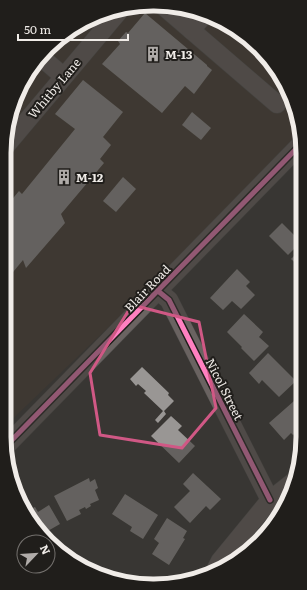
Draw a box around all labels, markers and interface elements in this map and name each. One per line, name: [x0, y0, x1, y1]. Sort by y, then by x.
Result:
scale bar: [18, 16, 128, 42]
text: 50 m: [24, 20, 51, 38]
building icon: M-13: [144, 45, 162, 63]
place label: M-13: [165, 45, 193, 63]
street label: Whitby Lane: [23, 54, 85, 122]
building icon: M-12: [55, 168, 73, 186]
place label: M-12: [76, 168, 104, 186]
street label: Blair Road: [120, 260, 175, 316]
street label: Nicol Street: [202, 355, 248, 423]
north arrow: [16, 534, 56, 574]
text: N: [37, 542, 55, 557]

